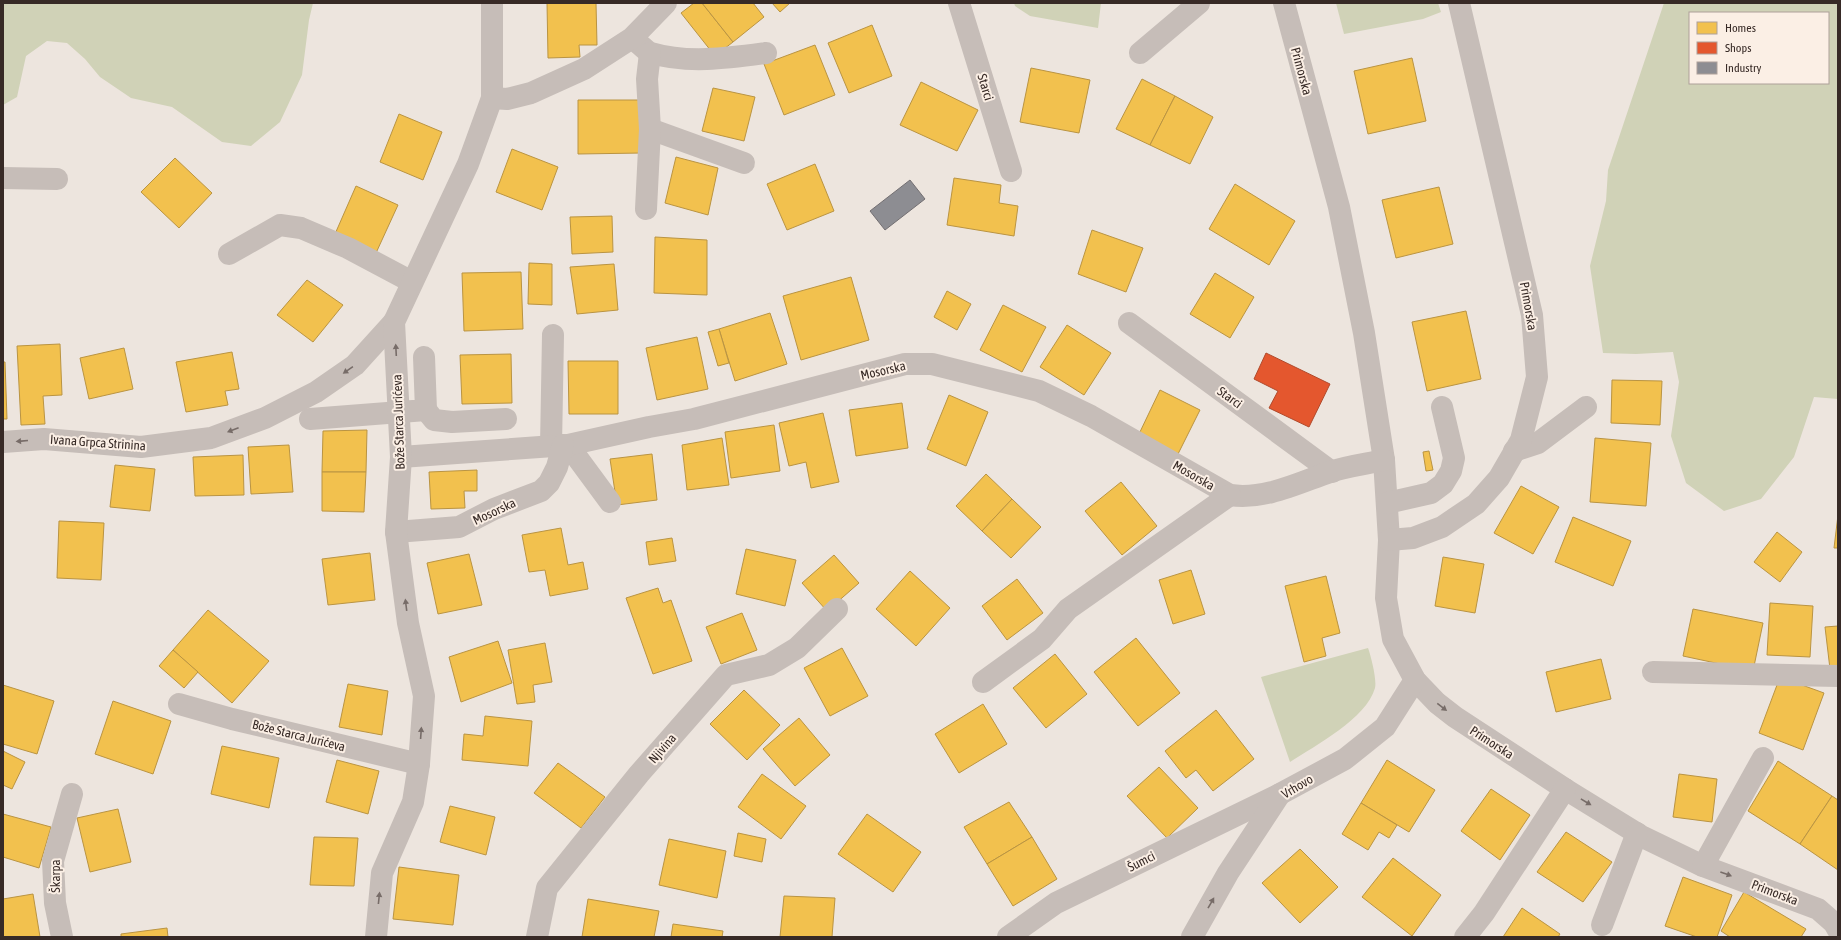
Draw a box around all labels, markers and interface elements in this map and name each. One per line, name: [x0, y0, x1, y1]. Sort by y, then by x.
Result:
legend: [1689, 12, 1829, 84]
text: Homes: [1725, 21, 1756, 35]
text: Shops: [1725, 41, 1751, 55]
street label: Primorska: [1288, 46, 1315, 97]
text: Industry: [1725, 61, 1762, 75]
street label: Starci: [974, 72, 997, 102]
street label: Primorska: [1517, 281, 1540, 331]
one-way arrow: [393, 343, 399, 356]
street label: Mosorska: [859, 358, 907, 383]
one-way arrow: [343, 366, 353, 374]
street label: Bože Starca Jurićeva: [389, 374, 408, 470]
street label: Starci: [1214, 383, 1245, 411]
one-way arrow: [227, 428, 239, 434]
street label: Ivana Grpca Strinina: [50, 432, 146, 453]
one-way arrow: [16, 437, 28, 444]
street label: Mosorska: [1170, 458, 1217, 493]
street label: Mosorska: [470, 495, 518, 528]
one-way arrow: [403, 599, 409, 611]
one-way arrow: [1437, 703, 1448, 711]
street label: Bože Starca Jurićeva: [251, 717, 347, 754]
street label: Primorska: [1467, 723, 1516, 762]
one-way arrow: [418, 727, 425, 740]
street label: Njivina: [645, 730, 679, 766]
street label: Vrhovo: [1279, 771, 1316, 802]
one-way arrow: [1581, 798, 1591, 806]
street label: Šumci: [1125, 848, 1158, 875]
street label: Škarpa: [48, 859, 63, 893]
one-way arrow: [1720, 871, 1732, 877]
street label: Primorska: [1749, 877, 1800, 908]
one-way arrow: [376, 892, 383, 904]
one-way arrow: [1207, 897, 1214, 909]

